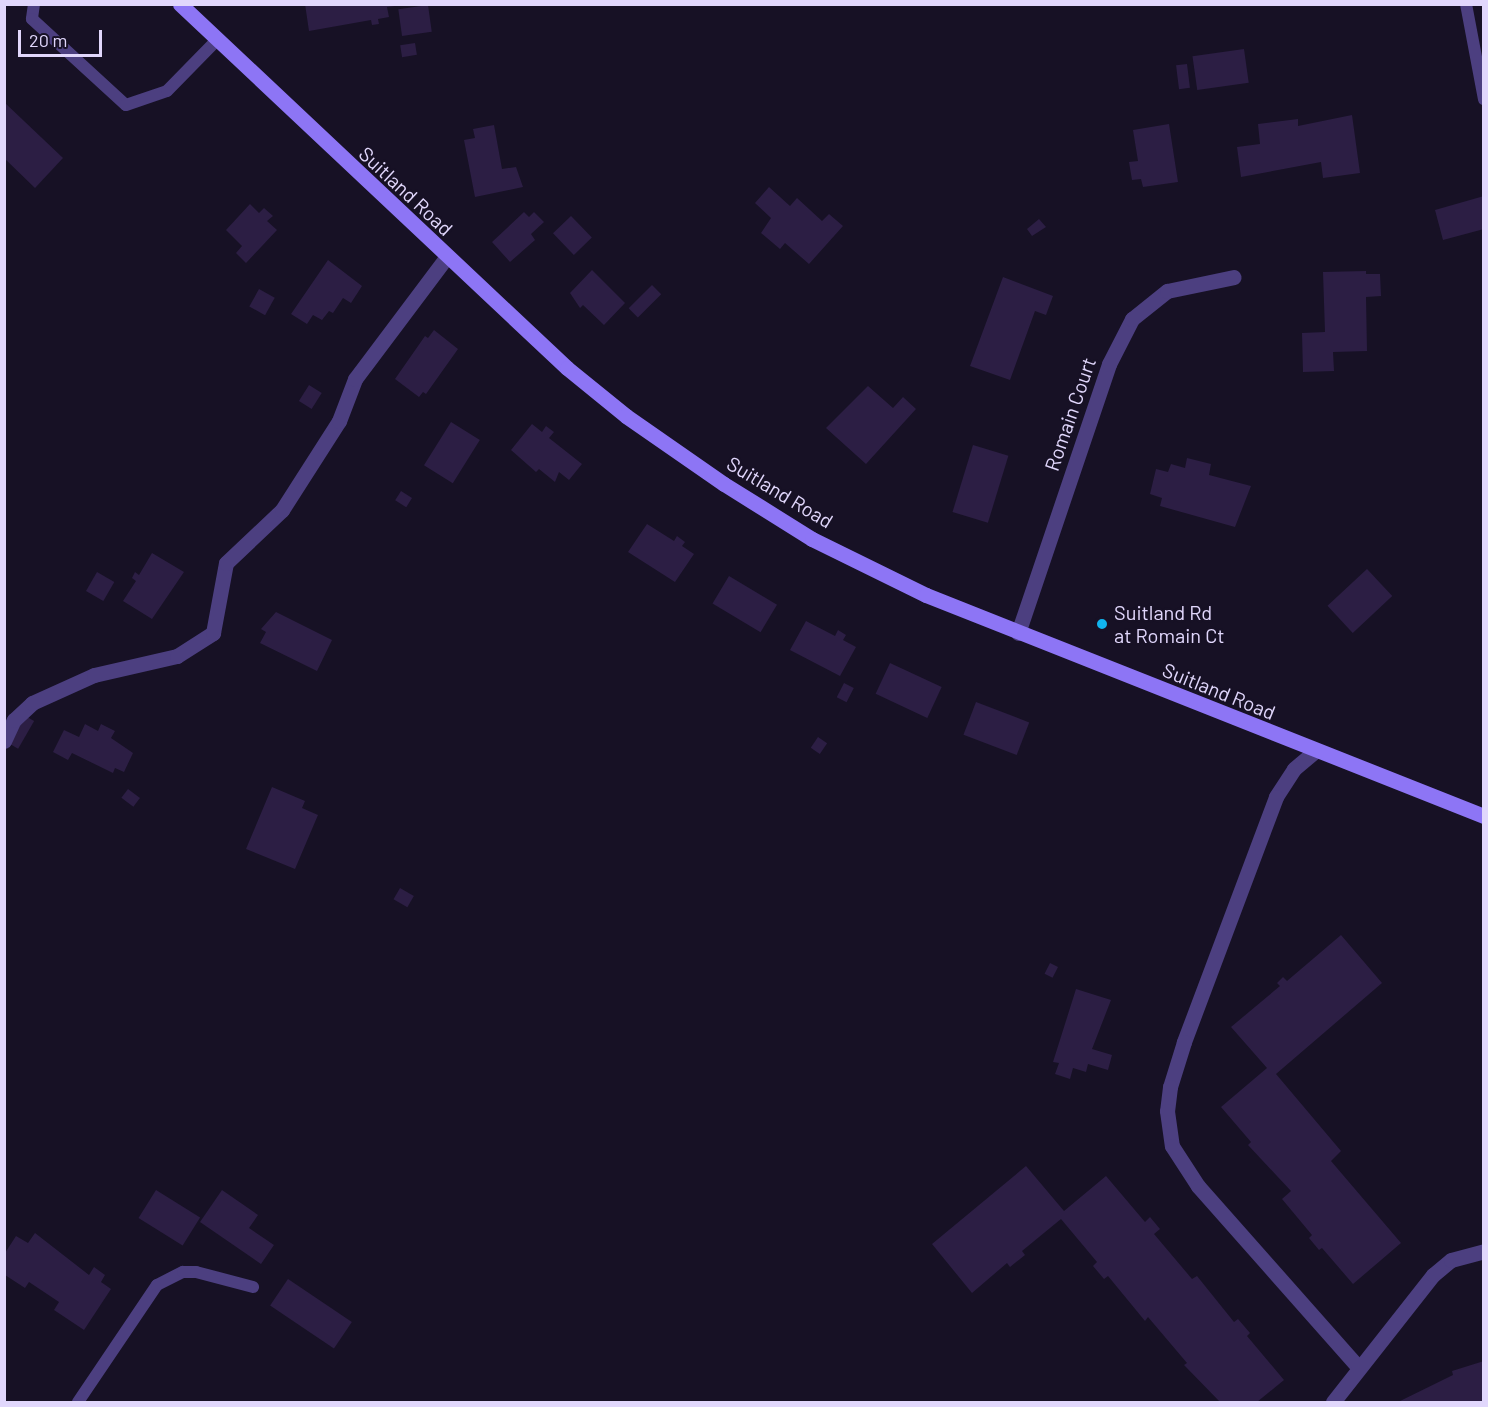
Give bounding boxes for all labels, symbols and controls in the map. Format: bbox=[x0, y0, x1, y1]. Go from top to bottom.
scale bar bbox=[21, 18, 105, 56]
text: 20 m bbox=[29, 29, 67, 51]
street label: Suitland Road bbox=[354, 142, 458, 240]
street label: Romain Court bbox=[1039, 354, 1101, 474]
street label: Suitland Road bbox=[723, 451, 837, 533]
place label: Suitland Rd at Romain Ct bbox=[1114, 600, 1225, 647]
marker: Suitland Rd at Romain Ct bbox=[1095, 617, 1109, 631]
street label: Suitland Road bbox=[1159, 658, 1279, 724]

